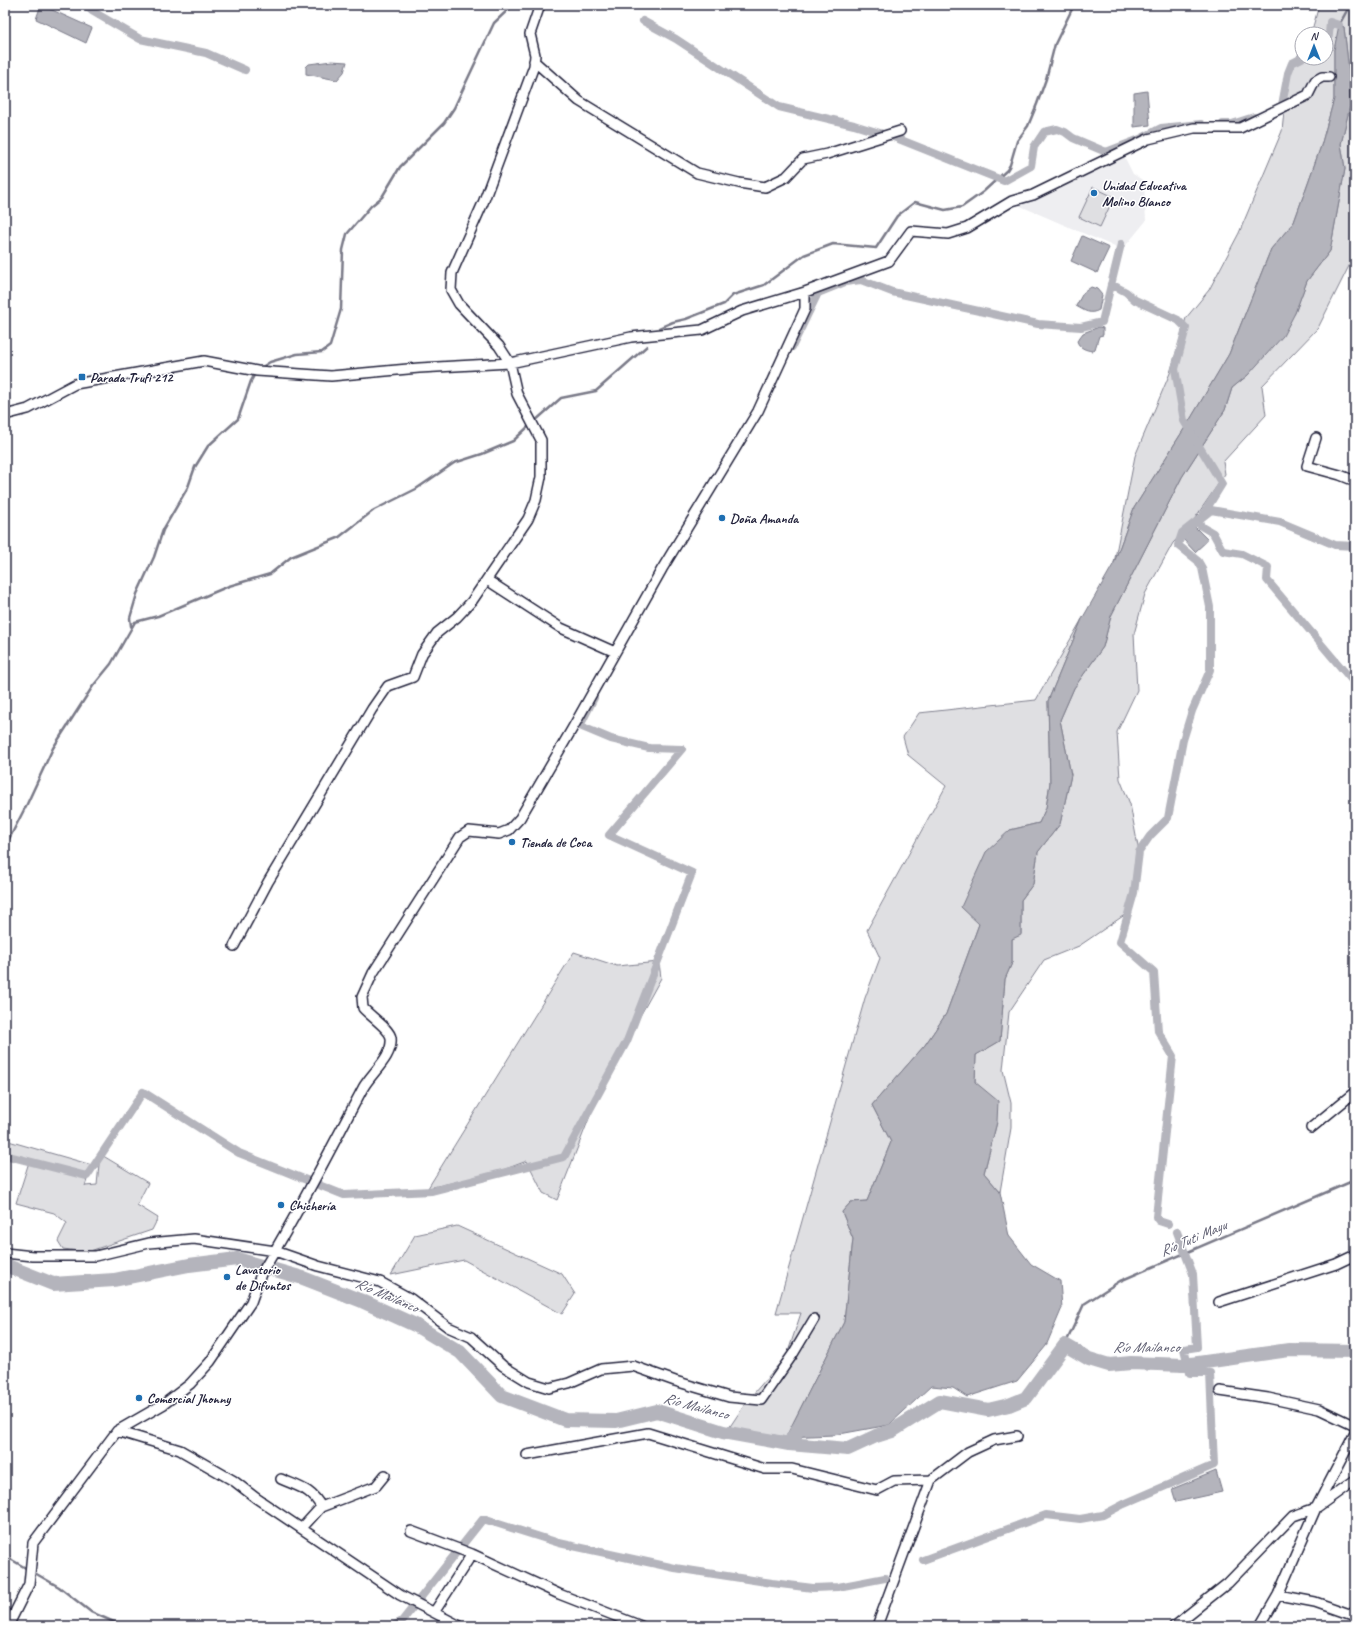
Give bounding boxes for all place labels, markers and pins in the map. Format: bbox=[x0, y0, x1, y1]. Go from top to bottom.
place label: Unidad Educativa Molino Blanco bbox=[1102, 177, 1187, 210]
marker: Unidad Educativa Molino Blanco bbox=[1089, 188, 1099, 198]
place label: Parada Trufi 212 bbox=[90, 369, 174, 386]
marker: Parada Trufi 212 bbox=[77, 372, 87, 382]
place label: Doña Amanda bbox=[730, 510, 799, 527]
marker: Doña Amanda bbox=[717, 513, 727, 523]
place label: Tienda de Coca bbox=[520, 834, 593, 851]
marker: Tienda de Coca bbox=[507, 837, 517, 847]
place label: Chichería bbox=[289, 1197, 337, 1214]
marker: Chichería bbox=[276, 1200, 286, 1210]
place label: Lavatorio de Difuntos bbox=[235, 1261, 292, 1294]
marker: Lavatorio de Difuntos bbox=[222, 1272, 232, 1282]
place label: Comercial Jhonny bbox=[147, 1390, 231, 1407]
marker: Comercial Jhonny bbox=[134, 1393, 144, 1403]

